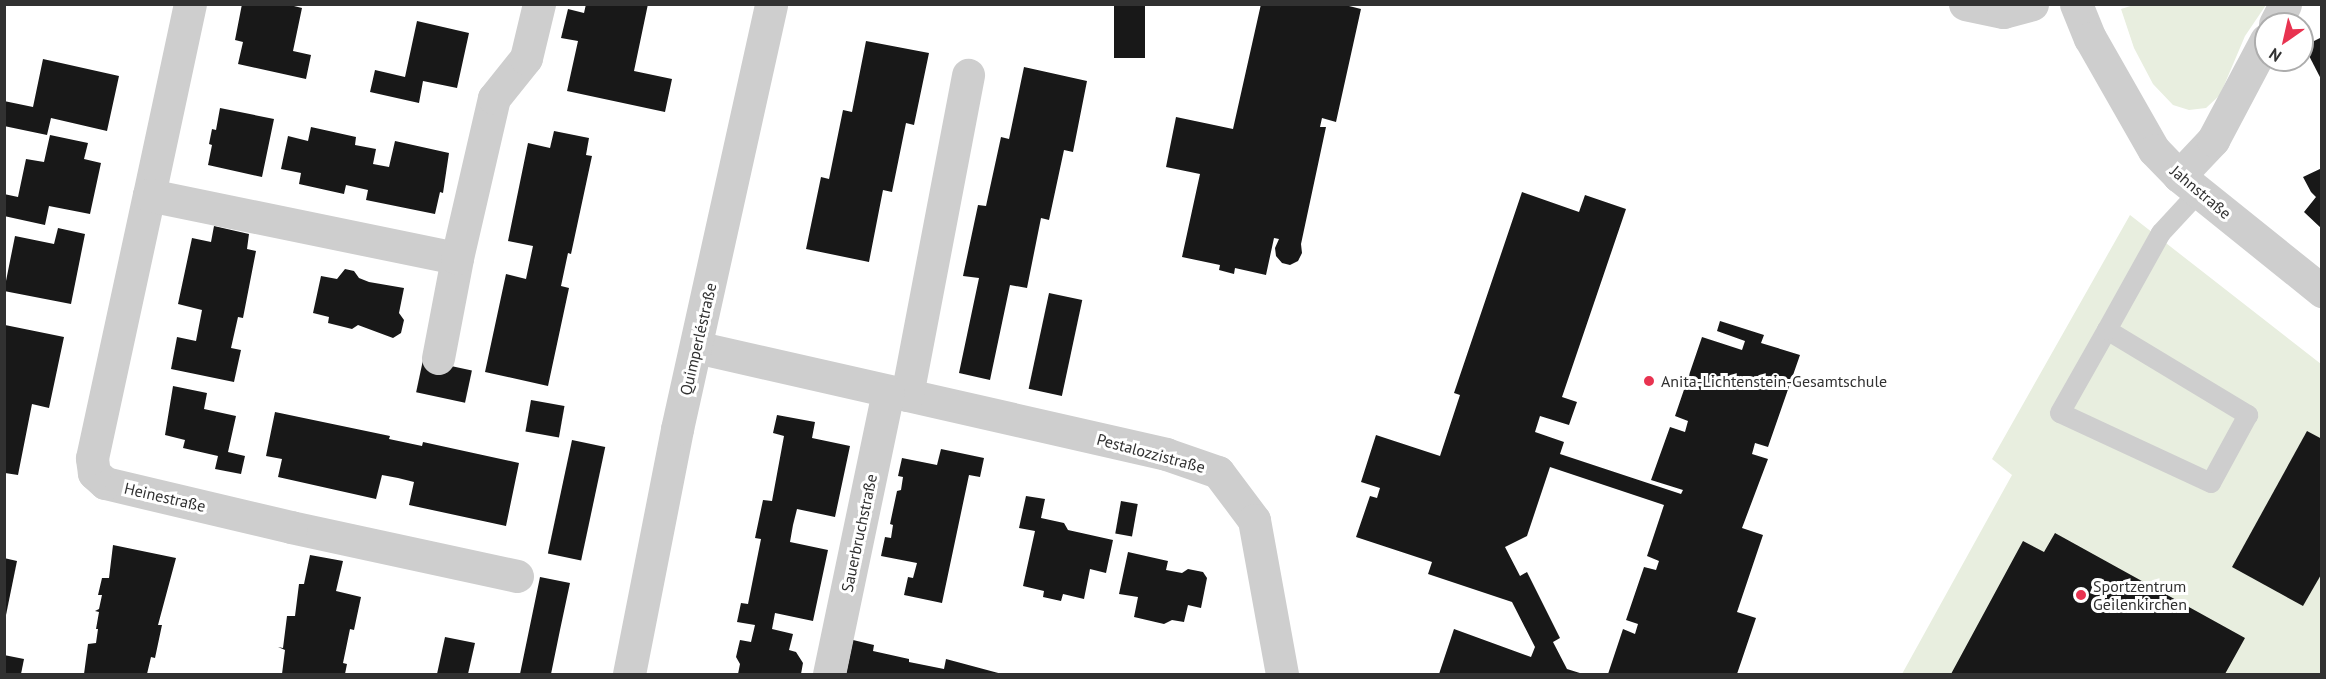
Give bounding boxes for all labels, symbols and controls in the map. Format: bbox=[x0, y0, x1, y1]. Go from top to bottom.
north arrow bbox=[2254, 12, 2314, 72]
text: N bbox=[2265, 44, 2285, 66]
street label: Jahnstraße bbox=[2167, 161, 2235, 223]
street label: Quimperléstraße bbox=[676, 281, 720, 397]
place label: Anita-Lichtenstein-Gesamtschule bbox=[1661, 371, 1887, 391]
marker: Anita-Lichtenstein-Gesamtschule bbox=[1642, 374, 1656, 388]
street label: Pestalozzistraße bbox=[1095, 429, 1207, 477]
street label: Sauerbruchstraße bbox=[837, 472, 881, 594]
street label: Heinestraße bbox=[122, 478, 208, 516]
place label: Sportzentrum Geilenkirchen bbox=[2093, 576, 2187, 614]
marker: Sportzentrum Geilenkirchen bbox=[2074, 588, 2088, 602]

